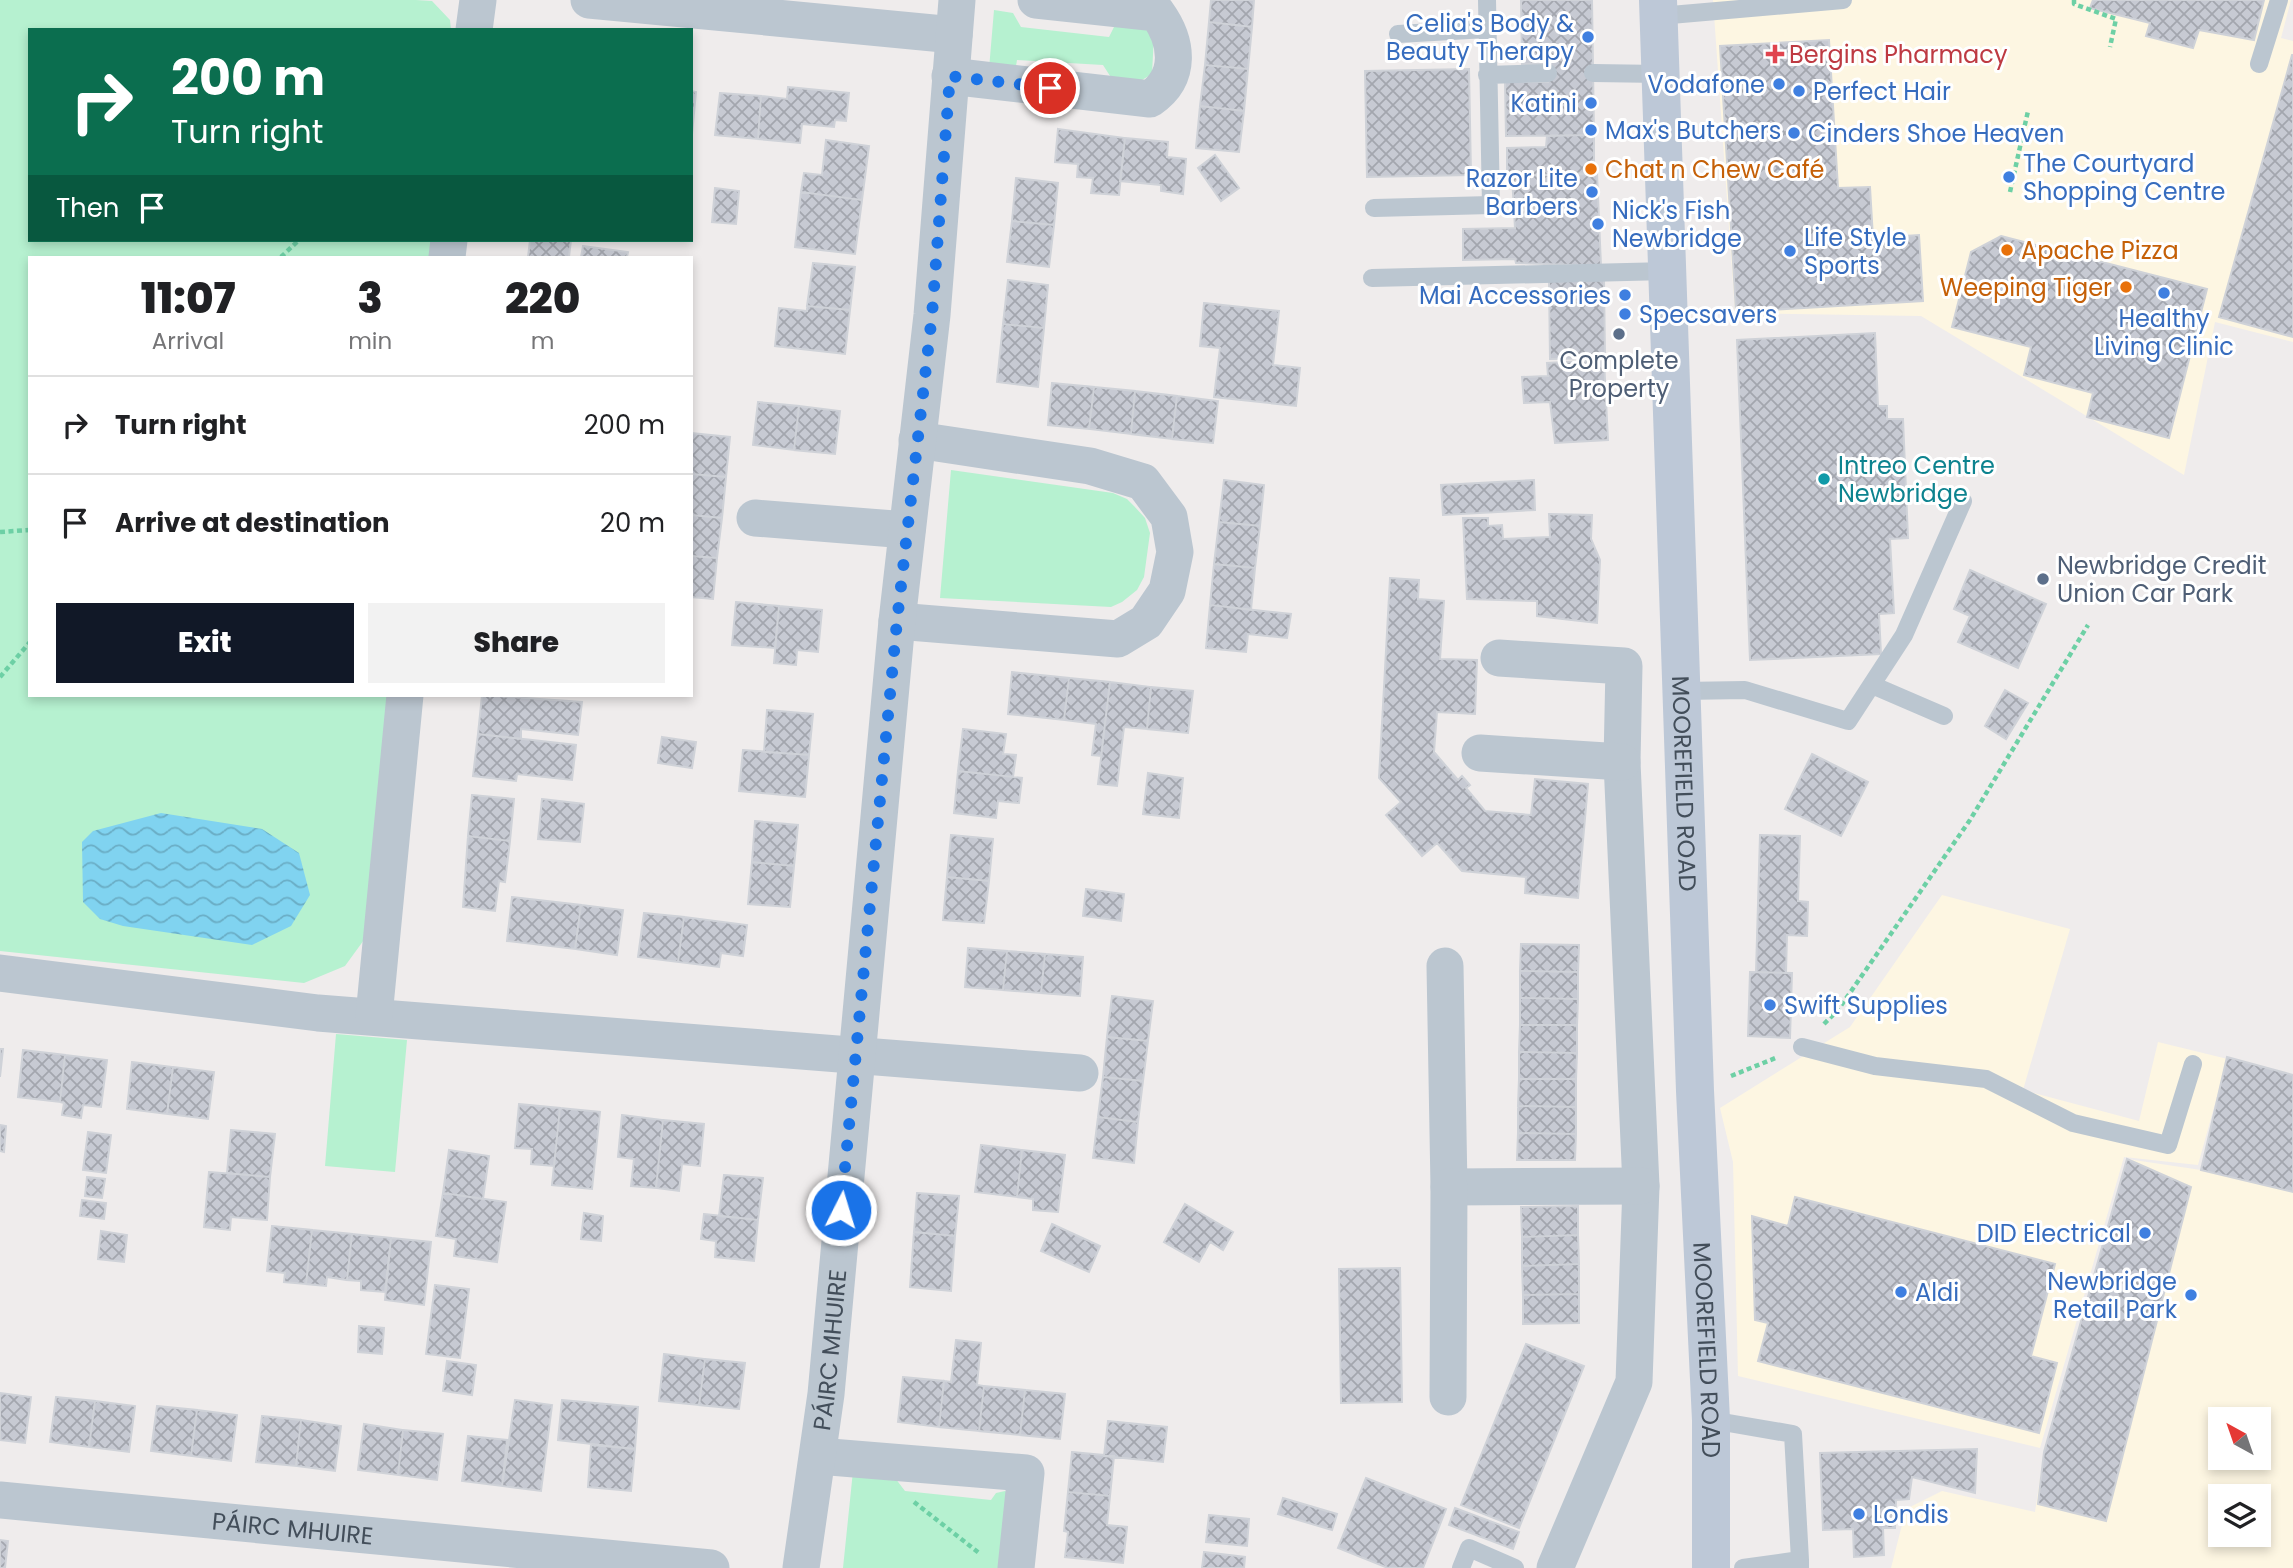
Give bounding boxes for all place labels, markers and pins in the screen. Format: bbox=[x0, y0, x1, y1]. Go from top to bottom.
place label: Celia's Body & Beauty Therapy bbox=[1386, 7, 1574, 68]
marker: Celia's Body & Beauty Therapy bbox=[1580, 29, 1596, 45]
place label: Bergins Pharmacy bbox=[1789, 38, 2008, 71]
marker: Bergins Pharmacy bbox=[1767, 46, 1783, 62]
pin bbox=[1020, 58, 1080, 118]
place label: Vodafone bbox=[1647, 68, 1765, 101]
place label: Perfect Hair bbox=[1813, 75, 1951, 108]
marker: Vodafone bbox=[1771, 76, 1787, 92]
marker: Perfect Hair bbox=[1791, 83, 1807, 99]
place label: Katini bbox=[1510, 87, 1577, 120]
marker: Katini bbox=[1583, 95, 1599, 111]
place label: Max's Butchers bbox=[1605, 114, 1781, 147]
place label: Cinders Shoe Heaven bbox=[1808, 117, 2064, 150]
marker: Max's Butchers bbox=[1583, 122, 1599, 138]
marker: Cinders Shoe Heaven bbox=[1786, 125, 1802, 141]
place label: The Courtyard Shopping Centre bbox=[2023, 147, 2226, 208]
place label: Chat n Chew Café bbox=[1605, 153, 1824, 186]
marker: Chat n Chew Café bbox=[1583, 161, 1599, 177]
place label: Razor Lite Barbers bbox=[1466, 162, 1578, 223]
marker: The Courtyard Shopping Centre bbox=[2001, 169, 2017, 185]
marker: Razor Lite Barbers bbox=[1584, 184, 1600, 200]
place label: Nick's Fish Newbridge bbox=[1612, 194, 1742, 255]
marker: Nick's Fish Newbridge bbox=[1590, 216, 1606, 232]
place label: Life Style Sports bbox=[1804, 221, 1907, 282]
place label: Apache Pizza bbox=[2021, 234, 2179, 267]
marker: Apache Pizza bbox=[1999, 242, 2015, 258]
marker: Life Style Sports bbox=[1782, 243, 1798, 259]
place label: Weeping Tiger bbox=[1940, 271, 2112, 304]
place label: Mai Accessories bbox=[1419, 279, 1611, 312]
marker: Weeping Tiger bbox=[2118, 279, 2134, 295]
marker: Healthy Living Clinic bbox=[2156, 285, 2172, 301]
marker: Mai Accessories bbox=[1617, 287, 1633, 303]
place label: Specsavers bbox=[1639, 298, 1777, 331]
place label: Healthy Living Clinic bbox=[2094, 302, 2234, 363]
marker: Specsavers bbox=[1617, 306, 1633, 322]
marker: Complete Property bbox=[1611, 326, 1627, 342]
place label: Complete Property bbox=[1559, 344, 1679, 405]
place label: Intreo Centre Newbridge bbox=[1838, 449, 1995, 510]
marker: Intreo Centre Newbridge bbox=[1816, 471, 1832, 487]
place label: Newbridge Credit Union Car Park bbox=[2057, 549, 2266, 610]
marker: Newbridge Credit Union Car Park bbox=[2035, 571, 2051, 587]
place label: Swift Supplies bbox=[1784, 989, 1948, 1022]
marker: Swift Supplies bbox=[1762, 997, 1778, 1013]
place label: DID Electrical bbox=[1977, 1217, 2131, 1250]
marker: DID Electrical bbox=[2137, 1225, 2153, 1241]
place label: Newbridge Retail Park bbox=[2047, 1265, 2178, 1326]
place label: Aldi bbox=[1915, 1276, 1959, 1309]
marker: Aldi bbox=[1893, 1284, 1909, 1300]
marker: Newbridge Retail Park bbox=[2183, 1287, 2199, 1303]
place label: Londis bbox=[1873, 1498, 1949, 1531]
marker: Londis bbox=[1851, 1506, 1867, 1522]

